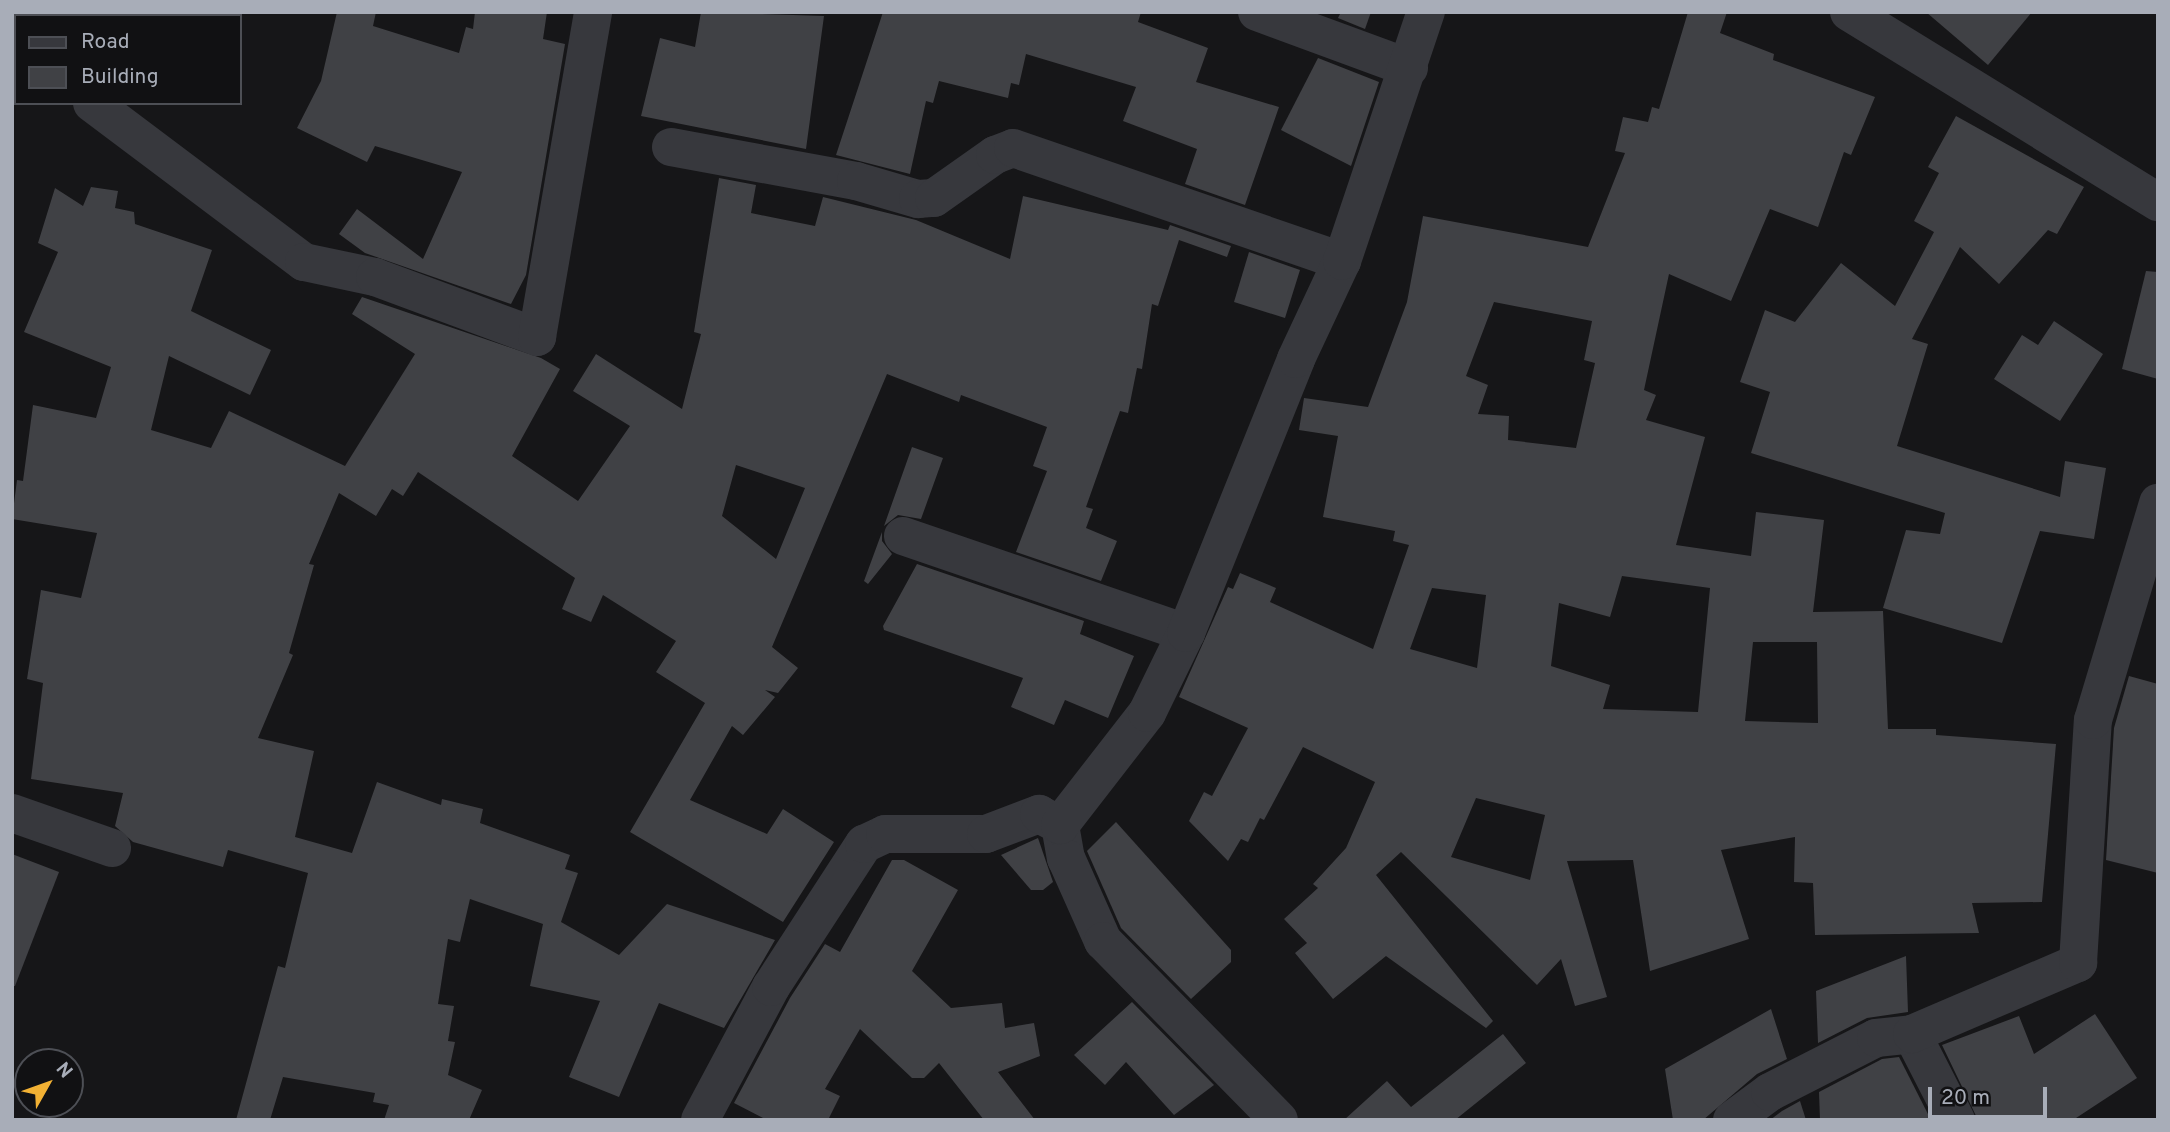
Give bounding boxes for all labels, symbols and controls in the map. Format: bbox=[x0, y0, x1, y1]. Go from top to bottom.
legend bbox=[14, 14, 242, 105]
text: Road bbox=[81, 29, 130, 56]
text: Building bbox=[81, 64, 159, 91]
north arrow bbox=[14, 1048, 84, 1118]
text: N bbox=[50, 1058, 77, 1084]
scale bar bbox=[1932, 1072, 2051, 1116]
text: 20 m bbox=[1941, 1085, 1990, 1112]

